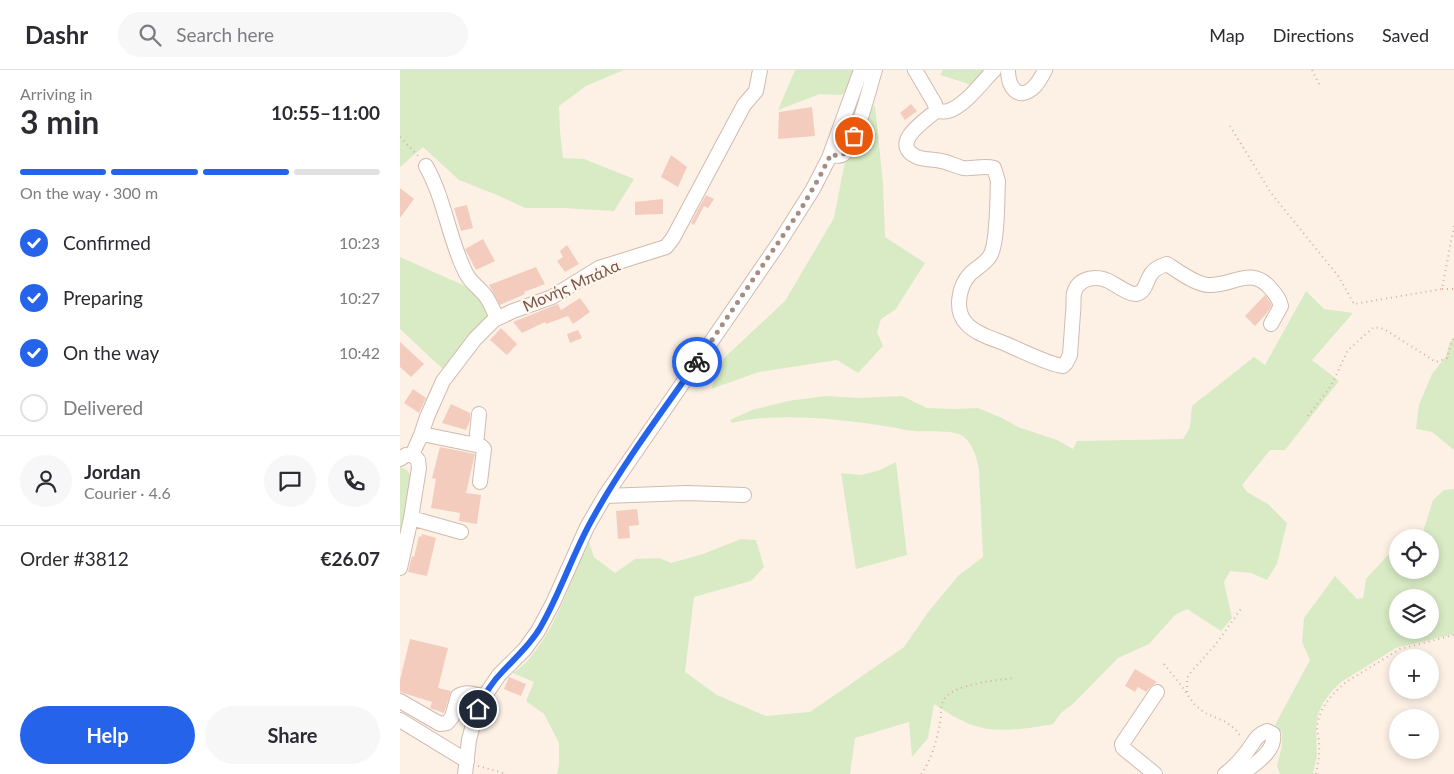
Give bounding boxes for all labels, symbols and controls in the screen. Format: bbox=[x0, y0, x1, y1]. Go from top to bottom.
search box bbox=[118, 12, 468, 57]
text: Dashr bbox=[25, 20, 88, 49]
icon: search bbox=[136, 21, 164, 49]
text: Search here bbox=[176, 23, 274, 46]
text: Map bbox=[1209, 24, 1245, 46]
text: Directions bbox=[1273, 24, 1354, 46]
text: Saved bbox=[1382, 24, 1429, 46]
text: Arriving in bbox=[20, 84, 93, 103]
text: 10:55–11:00 bbox=[271, 101, 380, 124]
text: 3 min bbox=[20, 102, 99, 141]
pin bbox=[833, 115, 875, 157]
icon: bag bbox=[840, 122, 868, 150]
text: On the way · 300 m bbox=[20, 183, 158, 202]
icon: check bbox=[20, 229, 48, 257]
text: Confirmed bbox=[63, 231, 151, 254]
text: 10:23 bbox=[339, 233, 380, 252]
street label: Μονής Μπάλα bbox=[520, 255, 623, 315]
icon: check bbox=[20, 284, 48, 312]
text: Preparing bbox=[63, 286, 143, 309]
text: 10:27 bbox=[339, 288, 380, 307]
courier bbox=[672, 337, 722, 387]
icon: check bbox=[20, 339, 48, 367]
text: On the way bbox=[63, 341, 159, 364]
text: 10:42 bbox=[339, 343, 380, 362]
icon: bike bbox=[683, 348, 711, 376]
text: Delivered bbox=[63, 396, 143, 419]
button: person bbox=[20, 455, 72, 507]
button: chat bbox=[264, 455, 316, 507]
button: phone bbox=[328, 455, 380, 507]
text: Jordan bbox=[84, 460, 141, 483]
text: Courier · 4.6 bbox=[84, 483, 171, 502]
map controls bbox=[1389, 529, 1439, 759]
button: locate bbox=[1389, 529, 1439, 579]
text: Order #3812 bbox=[20, 547, 129, 570]
text: €26.07 bbox=[320, 547, 380, 570]
button: layers bbox=[1389, 589, 1439, 639]
button: + bbox=[1389, 649, 1439, 699]
pin bbox=[457, 688, 499, 730]
icon: home bbox=[464, 695, 492, 723]
button: Help bbox=[20, 706, 195, 764]
button: Share bbox=[205, 706, 380, 764]
button: − bbox=[1389, 709, 1439, 759]

